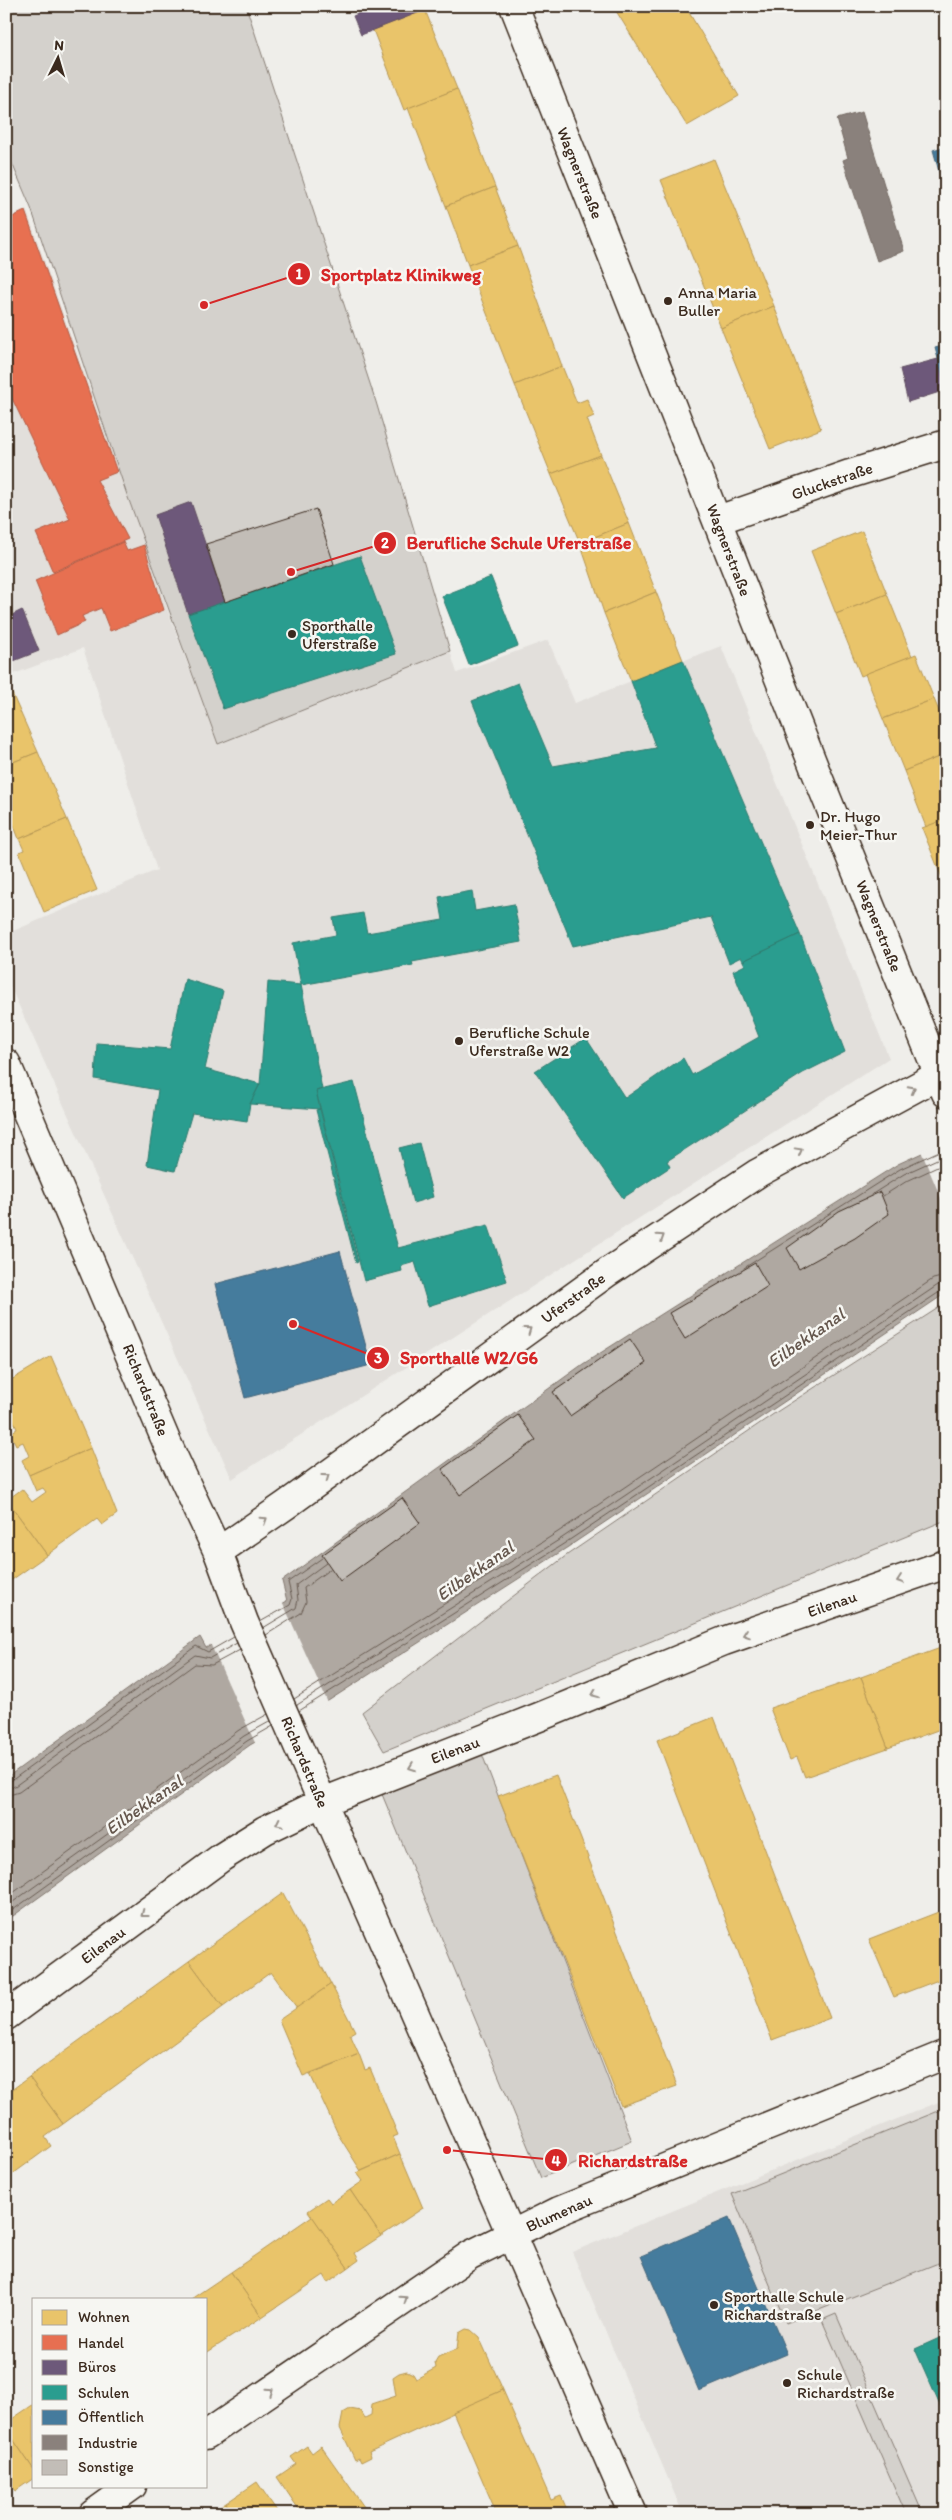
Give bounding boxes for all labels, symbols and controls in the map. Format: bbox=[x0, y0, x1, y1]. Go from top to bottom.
north arrow bbox=[32, 32, 82, 82]
text: N bbox=[54, 37, 65, 54]
street label: Wagnerstraße bbox=[553, 124, 607, 222]
callout: Sportplatz Klinikweg bbox=[286, 258, 491, 291]
text: Sportplatz Klinikweg bbox=[321, 264, 482, 286]
text: 1 bbox=[296, 265, 303, 283]
place label: Anna Maria Buller bbox=[678, 283, 758, 320]
marker: Anna Maria Buller bbox=[662, 295, 674, 307]
street label: Gluckstraße bbox=[789, 458, 875, 504]
street label: Wagnerstraße bbox=[703, 501, 755, 599]
callout: Berufliche Schule Uferstraße bbox=[372, 526, 640, 559]
text: Berufliche Schule Uferstraße bbox=[407, 532, 632, 554]
text: 2 bbox=[381, 534, 389, 552]
place label: Sporthalle Uferstraße bbox=[302, 616, 377, 653]
marker: Sporthalle Uferstraße bbox=[286, 628, 298, 640]
place label: Dr. Hugo Meier-Thur bbox=[820, 807, 898, 844]
marker: Dr. Hugo Meier-Thur bbox=[804, 819, 816, 831]
street label: Wagnerstraße bbox=[852, 877, 906, 975]
place label: Berufliche Schule Uferstraße W2 bbox=[469, 1023, 590, 1060]
marker: Berufliche Schule Uferstraße W2 bbox=[453, 1035, 465, 1047]
one-way arrow bbox=[907, 1085, 916, 1095]
one-way arrow bbox=[794, 1147, 803, 1157]
one-way arrow bbox=[656, 1234, 665, 1243]
street label: Uferstraße bbox=[537, 1268, 609, 1328]
water label: Eilbekkanal bbox=[763, 1302, 851, 1373]
one-way arrow bbox=[522, 1327, 532, 1336]
street label: Richardstraße bbox=[119, 1341, 173, 1439]
callout: Sporthalle W2/G6 bbox=[365, 1341, 548, 1374]
text: Sporthalle W2/G6 bbox=[400, 1347, 539, 1369]
text: 3 bbox=[374, 1349, 382, 1367]
one-way arrow bbox=[320, 1474, 330, 1483]
one-way arrow bbox=[259, 1516, 268, 1526]
water label: Eilbekkanal bbox=[432, 1535, 520, 1606]
one-way arrow bbox=[896, 1575, 904, 1585]
street label: Eilenau bbox=[805, 1587, 859, 1621]
one-way arrow bbox=[742, 1628, 751, 1638]
one-way arrow bbox=[592, 1688, 600, 1698]
street label: Richardstraße bbox=[277, 1713, 333, 1811]
street label: Eilenau bbox=[428, 1732, 482, 1768]
one-way arrow bbox=[408, 1761, 417, 1771]
water label: Eilbekkanal bbox=[101, 1769, 189, 1840]
one-way arrow bbox=[275, 1817, 284, 1828]
one-way arrow bbox=[140, 1908, 150, 1917]
street label: Eilenau bbox=[77, 1922, 129, 1968]
callout: Richardstraße bbox=[543, 2144, 698, 2177]
text: Richardstraße bbox=[578, 2150, 688, 2172]
text: 4 bbox=[551, 2152, 561, 2170]
street label: Blumenau bbox=[523, 2190, 595, 2236]
place label: Sporthalle Schule Richardstraße bbox=[724, 2287, 844, 2324]
one-way arrow bbox=[398, 2296, 408, 2305]
legend bbox=[32, 2298, 208, 2488]
marker: Sporthalle Schule Richardstraße bbox=[708, 2299, 720, 2311]
text: Wohnen bbox=[78, 2308, 130, 2326]
text: Handel bbox=[78, 2334, 125, 2352]
text: Büros bbox=[78, 2358, 117, 2376]
place label: Schule Richardstraße bbox=[797, 2365, 895, 2402]
marker: Schule Richardstraße bbox=[781, 2377, 793, 2389]
text: Schulen bbox=[78, 2384, 130, 2402]
one-way arrow bbox=[264, 2388, 274, 2397]
text: Öffentlich bbox=[78, 2408, 144, 2426]
text: Industrie bbox=[78, 2434, 138, 2452]
text: Sonstige bbox=[78, 2458, 134, 2476]

